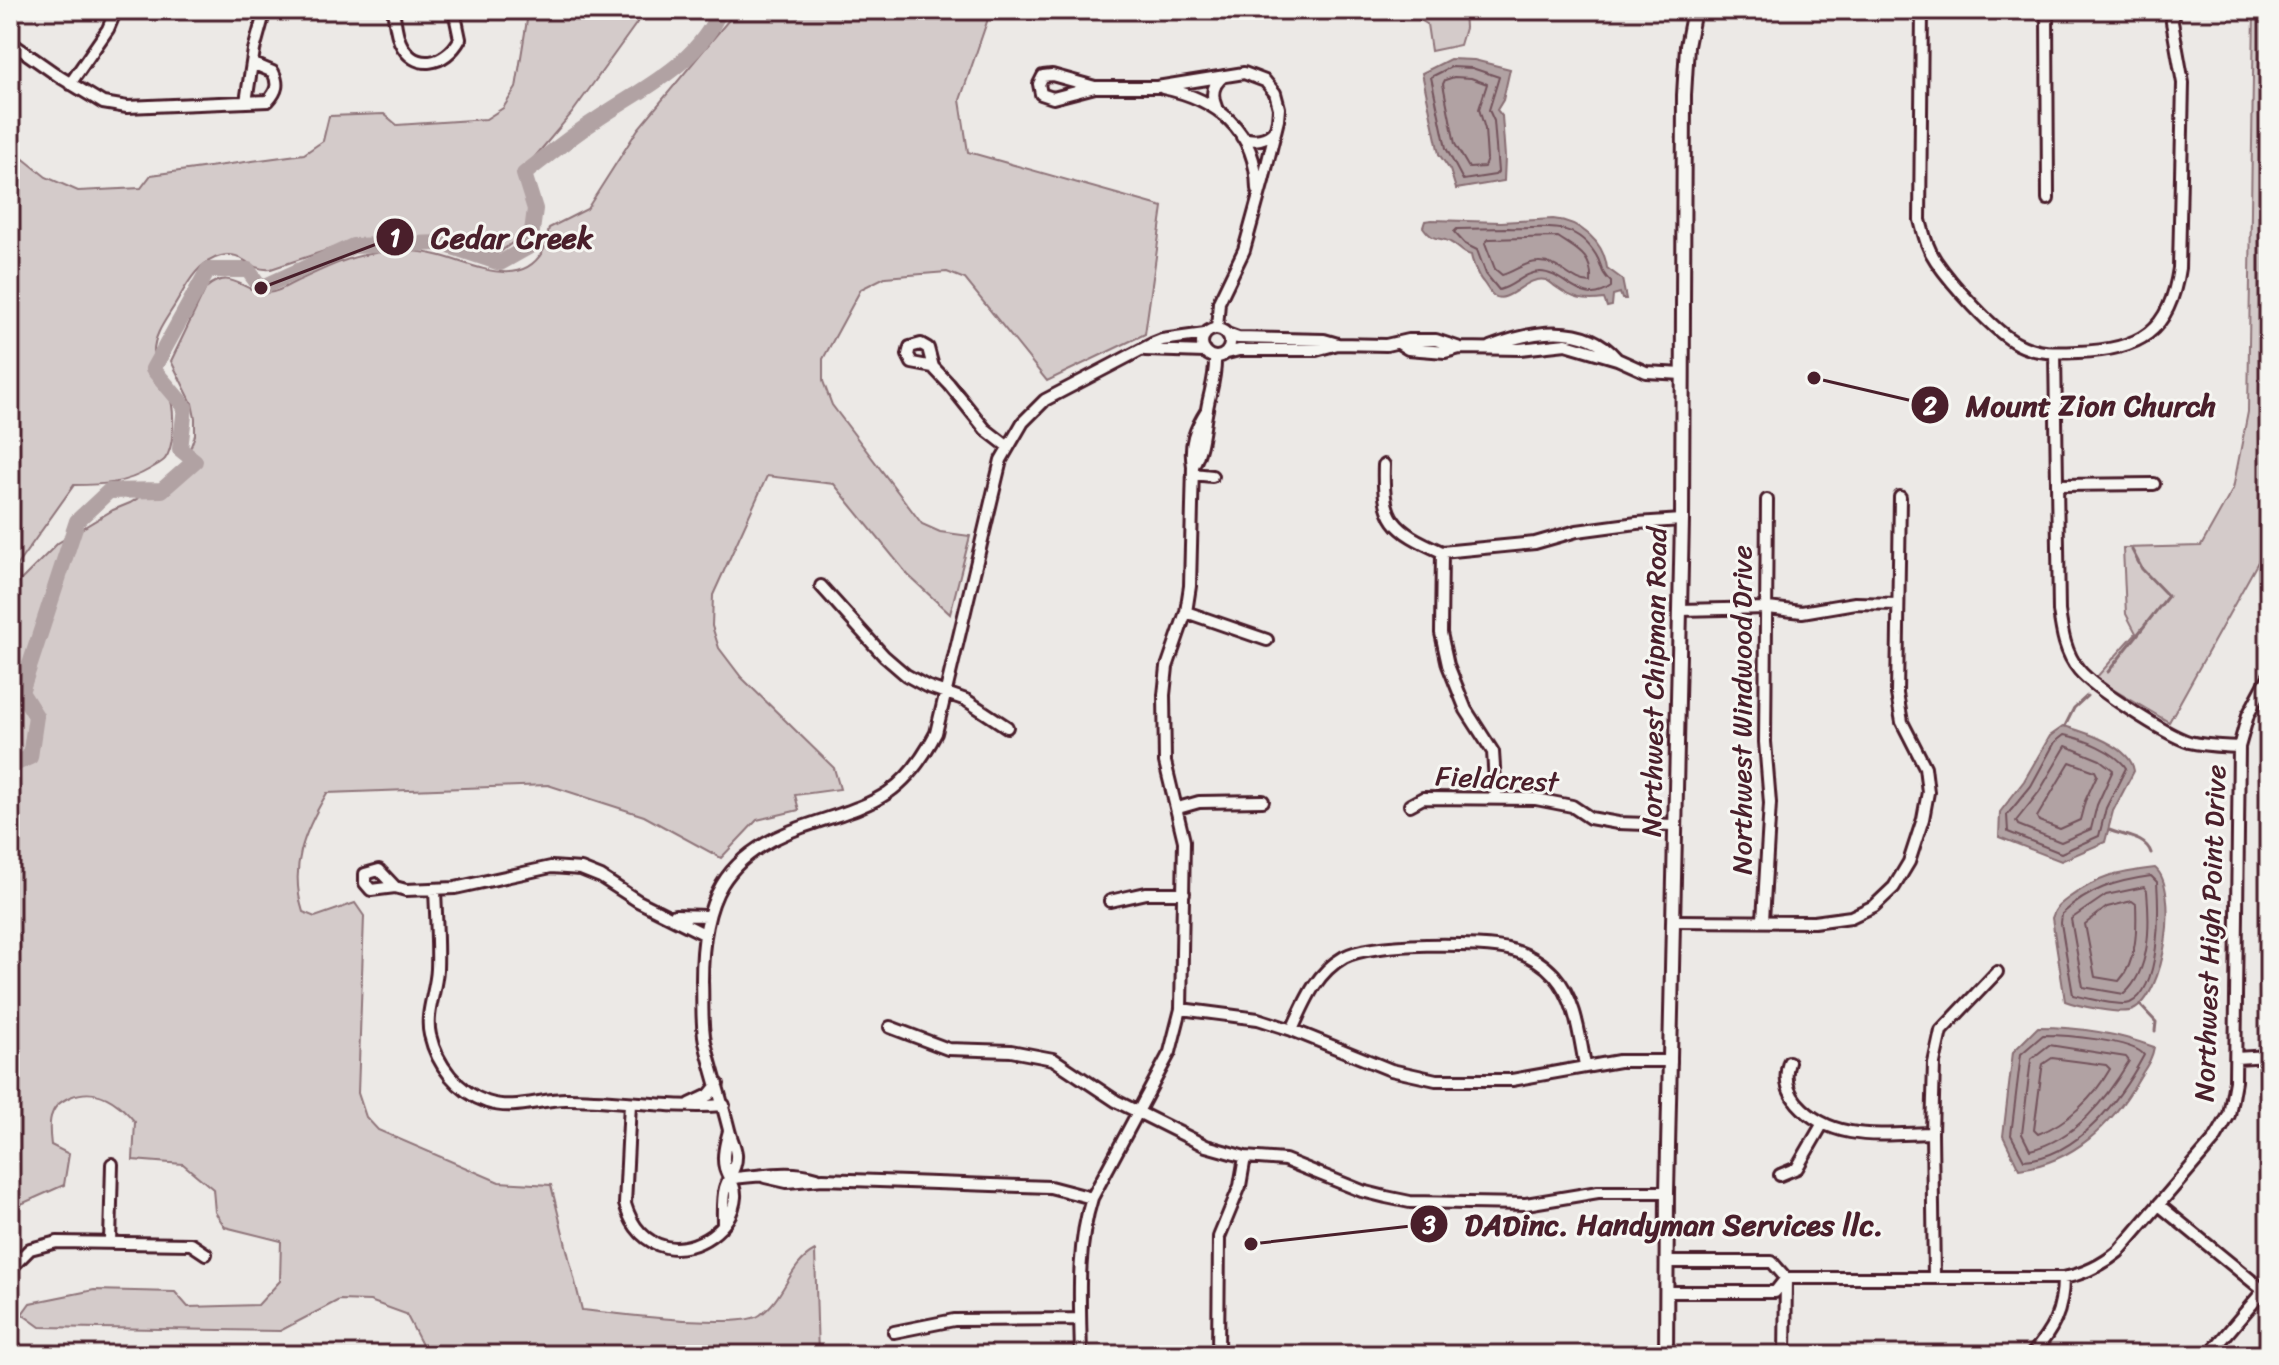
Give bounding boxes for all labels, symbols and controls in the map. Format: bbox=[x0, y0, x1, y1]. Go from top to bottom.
callout: Cedar Creek bbox=[375, 210, 610, 264]
text: Cedar Creek bbox=[430, 211, 594, 265]
text: 1 bbox=[390, 217, 400, 259]
callout: Mount Zion Church bbox=[1910, 378, 2232, 432]
text: Mount Zion Church bbox=[1965, 379, 2217, 433]
text: 2 bbox=[1922, 385, 1937, 427]
street label: Northwest Chipman Road bbox=[1627, 524, 1681, 837]
street label: Northwest Windwood Drive bbox=[1717, 545, 1766, 875]
street label: Fieldcrest bbox=[1434, 751, 1562, 807]
street label: Northwest High Point Drive bbox=[2180, 764, 2240, 1102]
callout: DADinc. Handyman Services llc. bbox=[1409, 1197, 1899, 1251]
text: DADinc. Handyman Services llc. bbox=[1465, 1198, 1883, 1252]
text: 3 bbox=[1421, 1204, 1436, 1246]

